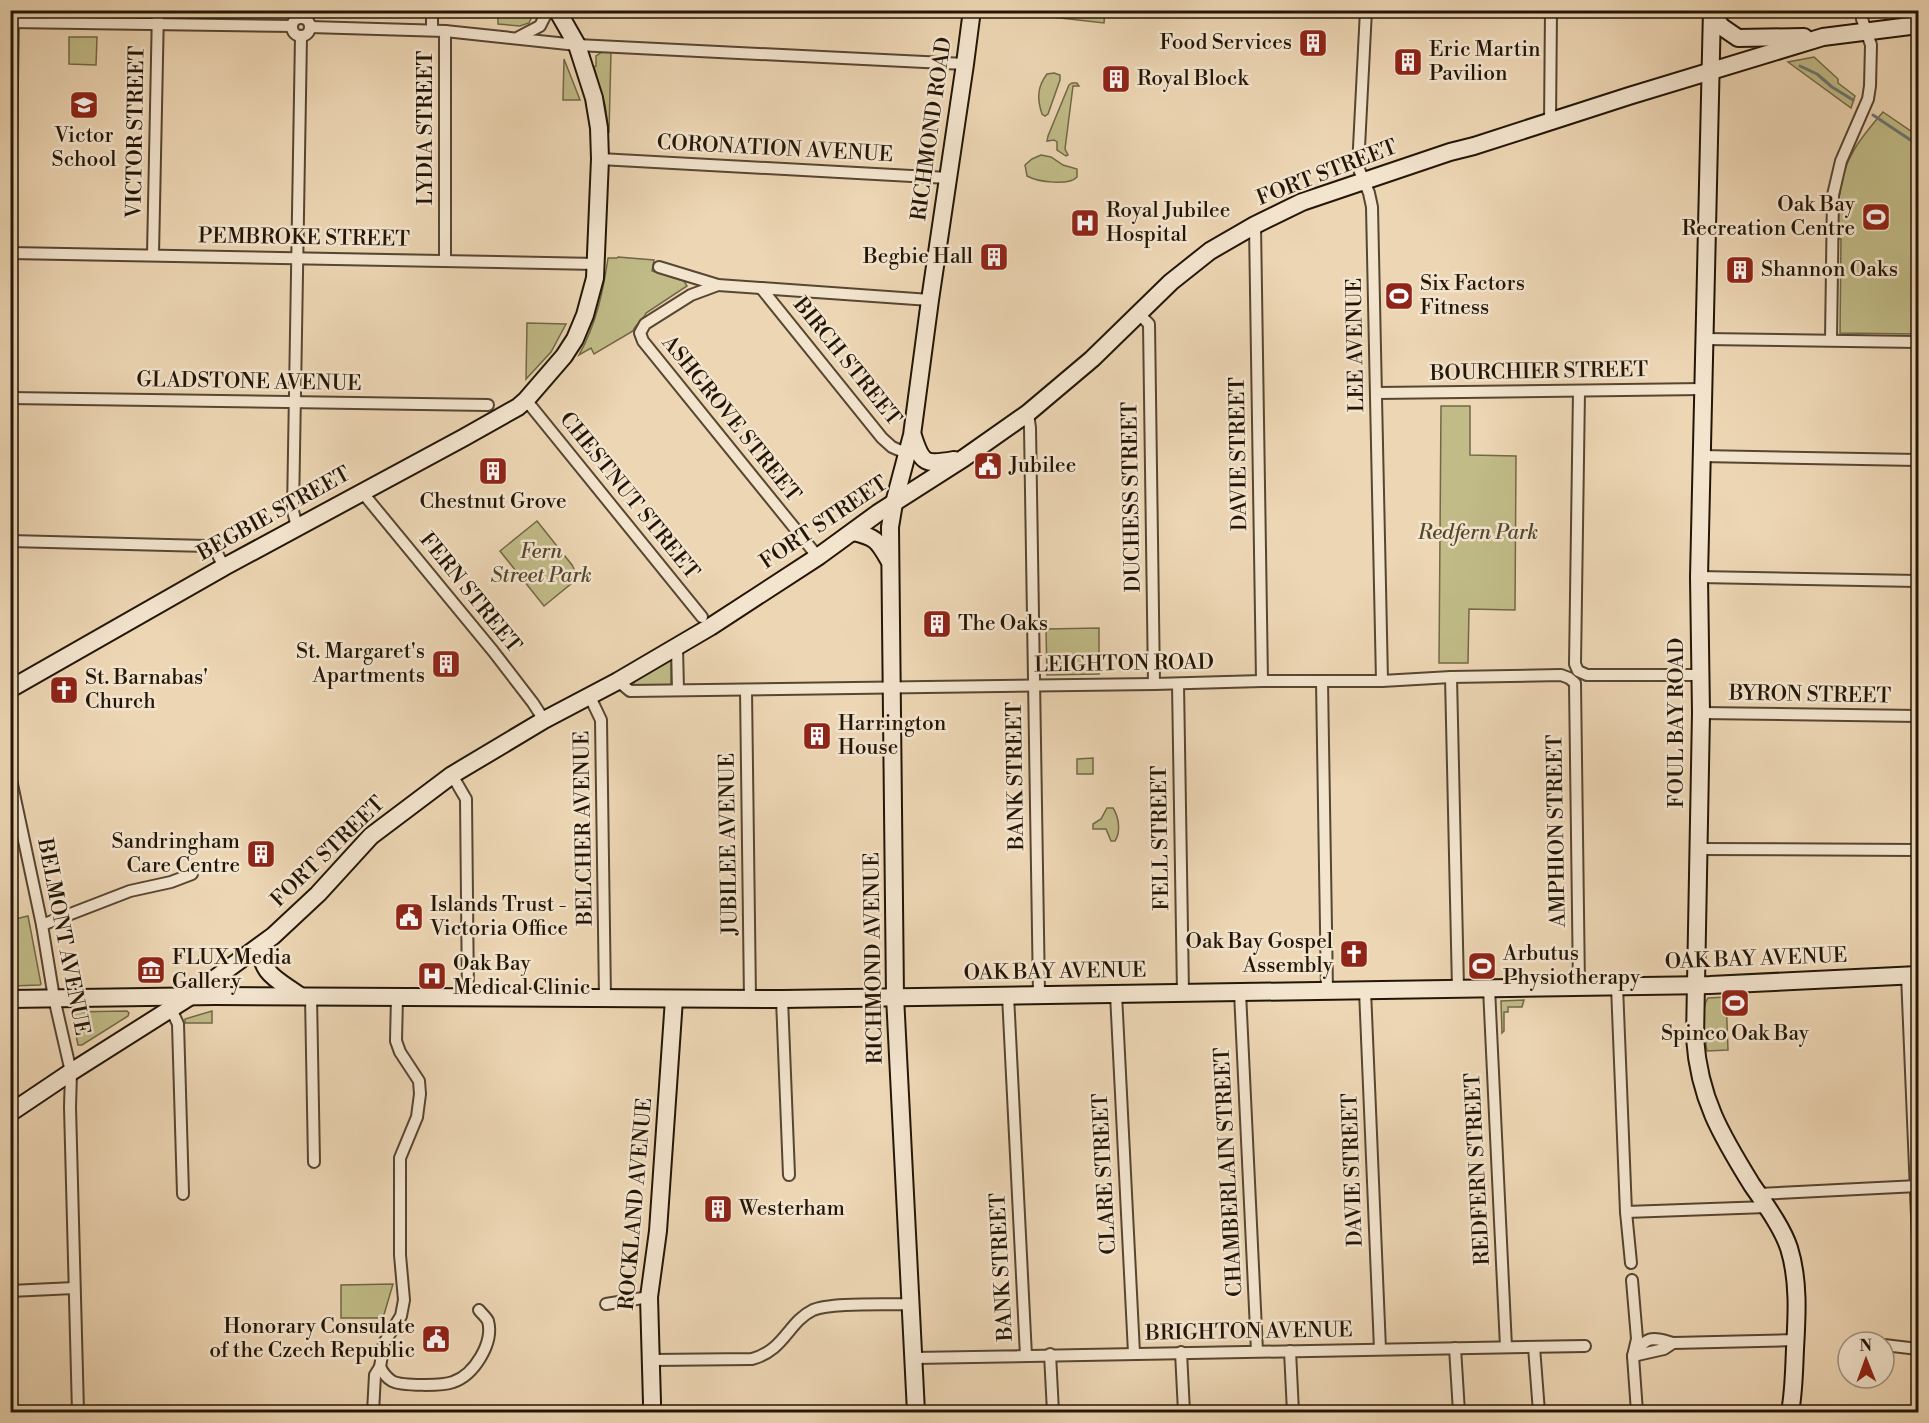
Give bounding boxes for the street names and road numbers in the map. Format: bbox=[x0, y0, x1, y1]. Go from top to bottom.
street label: RICHMOND ROAD bbox=[906, 35, 958, 223]
street label: VICTOR STREET bbox=[121, 46, 151, 219]
street label: LYDIA STREET bbox=[413, 51, 439, 205]
street label: CORONATION AVENUE bbox=[656, 130, 894, 168]
street label: FORT STREET bbox=[1253, 134, 1401, 212]
street label: PEMBROKE STREET bbox=[198, 223, 410, 253]
street label: LEE AVENUE bbox=[1342, 278, 1370, 412]
street label: BIRCH STREET bbox=[787, 292, 907, 432]
street label: ASHGROVE STREET bbox=[655, 330, 806, 508]
street label: BOURCHIER STREET bbox=[1429, 357, 1648, 387]
street label: GLADSTONE AVENUE bbox=[136, 367, 362, 397]
street label: DAVIE STREET bbox=[1225, 377, 1253, 531]
street label: DUCHESS STREET bbox=[1117, 401, 1147, 592]
street label: CHESTNUT STREET bbox=[554, 407, 705, 585]
street label: BEGBIE STREET bbox=[192, 461, 355, 567]
street label: FORT STREET bbox=[755, 471, 893, 575]
street label: FERN STREET bbox=[413, 528, 527, 659]
street label: FOUL BAY ROAD bbox=[1664, 638, 1690, 808]
street label: LEIGHTON ROAD bbox=[1034, 649, 1214, 679]
street label: BYRON STREET bbox=[1728, 681, 1892, 709]
street label: BANK STREET bbox=[1002, 701, 1030, 851]
street label: BELCHER AVENUE bbox=[569, 730, 599, 927]
street label: AMPHION STREET bbox=[1542, 734, 1572, 929]
street label: JUBILEE AVENUE bbox=[714, 753, 744, 936]
street label: FELL STREET bbox=[1147, 765, 1175, 911]
street label: FORT STREET bbox=[266, 791, 391, 913]
street label: BELMONT AVENUE bbox=[31, 835, 95, 1038]
street label: RICHMOND AVENUE bbox=[859, 852, 889, 1064]
street label: OAK BAY AVENUE bbox=[1664, 943, 1848, 975]
street label: OAK BAY AVENUE bbox=[963, 957, 1147, 987]
street label: CHAMBERLAIN STREET bbox=[1209, 1046, 1249, 1297]
street label: REDFERN STREET bbox=[1460, 1072, 1496, 1266]
street label: CLARE STREET bbox=[1088, 1092, 1122, 1255]
street label: DAVIE STREET bbox=[1337, 1093, 1369, 1247]
street label: ROCKLAND AVENUE bbox=[614, 1097, 658, 1311]
street label: BANK STREET bbox=[985, 1192, 1019, 1343]
street label: BRIGHTON AVENUE bbox=[1144, 1317, 1353, 1347]

